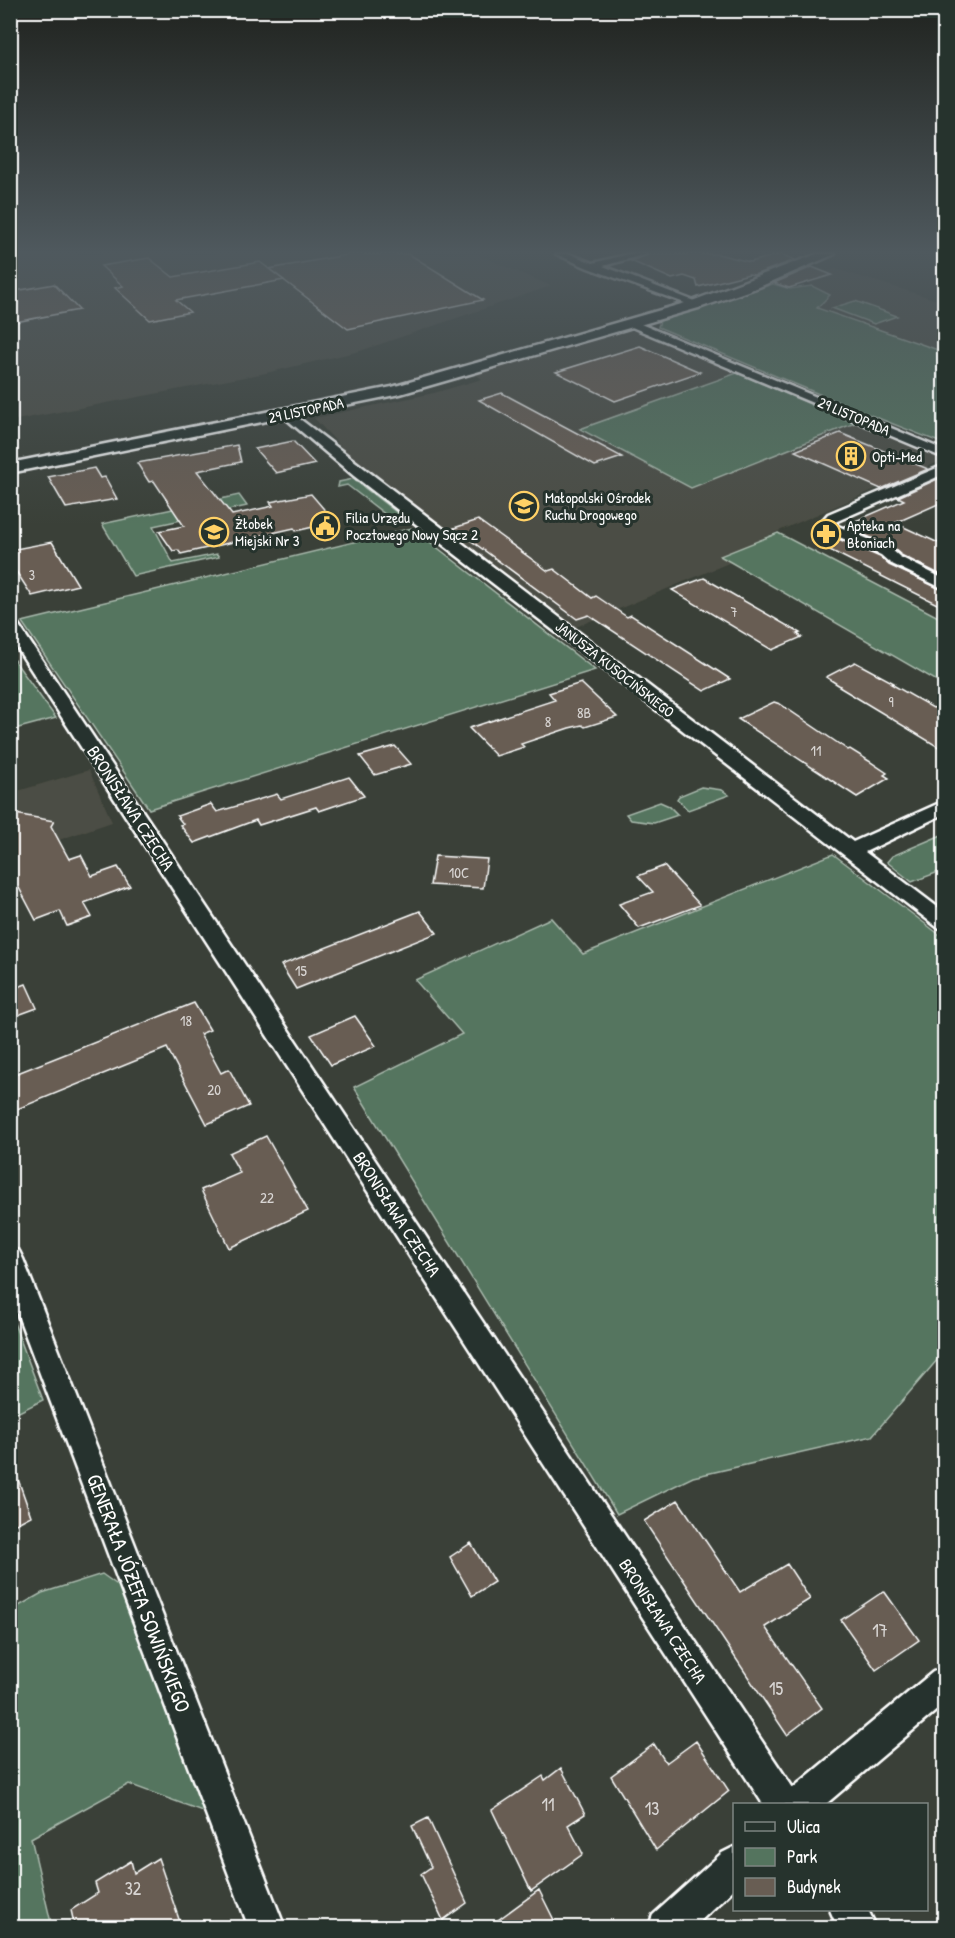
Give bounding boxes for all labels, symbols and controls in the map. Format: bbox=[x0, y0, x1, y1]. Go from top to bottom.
street label: 29 LISTOPADA bbox=[815, 391, 894, 441]
street label: 29 LISTOPADA bbox=[266, 392, 346, 428]
building icon: Opti-Med bbox=[835, 440, 867, 472]
place label: Opti-Med bbox=[872, 446, 922, 467]
place label: Małopolski Ośrodek Ruchu Drogowego bbox=[545, 487, 651, 525]
school or university icon: Małopolski Ośrodek Ruchu Drogowego bbox=[508, 490, 540, 522]
place label: Filia Urzędu Pocztowego Nowy Sącz 2 bbox=[345, 507, 478, 545]
public building icon: Filia Urzędu Pocztowego Nowy Sącz 2 bbox=[309, 510, 341, 542]
place label: Żłobek Miejski Nr 3 bbox=[235, 513, 300, 551]
place label: Apteka na Błoniach bbox=[847, 515, 900, 553]
school or university icon: Żłobek Miejski Nr 3 bbox=[198, 516, 230, 548]
pharmacy icon: Apteka na Błoniach bbox=[810, 518, 842, 550]
house number: 3 bbox=[29, 565, 35, 584]
house number: 7 bbox=[731, 602, 738, 621]
street label: JANUSZA KUSOCIŃSKIEGO bbox=[551, 616, 679, 722]
house number: 9 bbox=[888, 692, 894, 711]
house number: 8B bbox=[577, 702, 591, 723]
house number: 8 bbox=[545, 711, 551, 732]
house number: 11 bbox=[811, 740, 821, 761]
street label: BRONISŁAWA CZECHA bbox=[81, 741, 181, 875]
house number: 10C bbox=[449, 862, 469, 883]
house number: 15 bbox=[295, 960, 308, 981]
house number: 18 bbox=[180, 1010, 192, 1031]
house number: 20 bbox=[207, 1079, 221, 1100]
street label: BRONISŁAWA CZECHA bbox=[347, 1147, 447, 1281]
house number: 22 bbox=[260, 1187, 274, 1208]
street label: GENERAŁA JÓZEFA SOWIŃSKIEGO bbox=[80, 1470, 198, 1716]
street label: BRONISŁAWA CZECHA bbox=[613, 1554, 713, 1688]
house number: 17 bbox=[872, 1618, 888, 1643]
house number: 15 bbox=[769, 1676, 783, 1701]
house number: 11 bbox=[541, 1792, 555, 1817]
house number: 13 bbox=[645, 1796, 659, 1821]
legend bbox=[733, 1803, 928, 1911]
text: Ulica bbox=[787, 1814, 820, 1839]
text: Park bbox=[787, 1844, 818, 1869]
text: Budynek bbox=[787, 1874, 841, 1899]
house number: 32 bbox=[125, 1876, 142, 1901]

